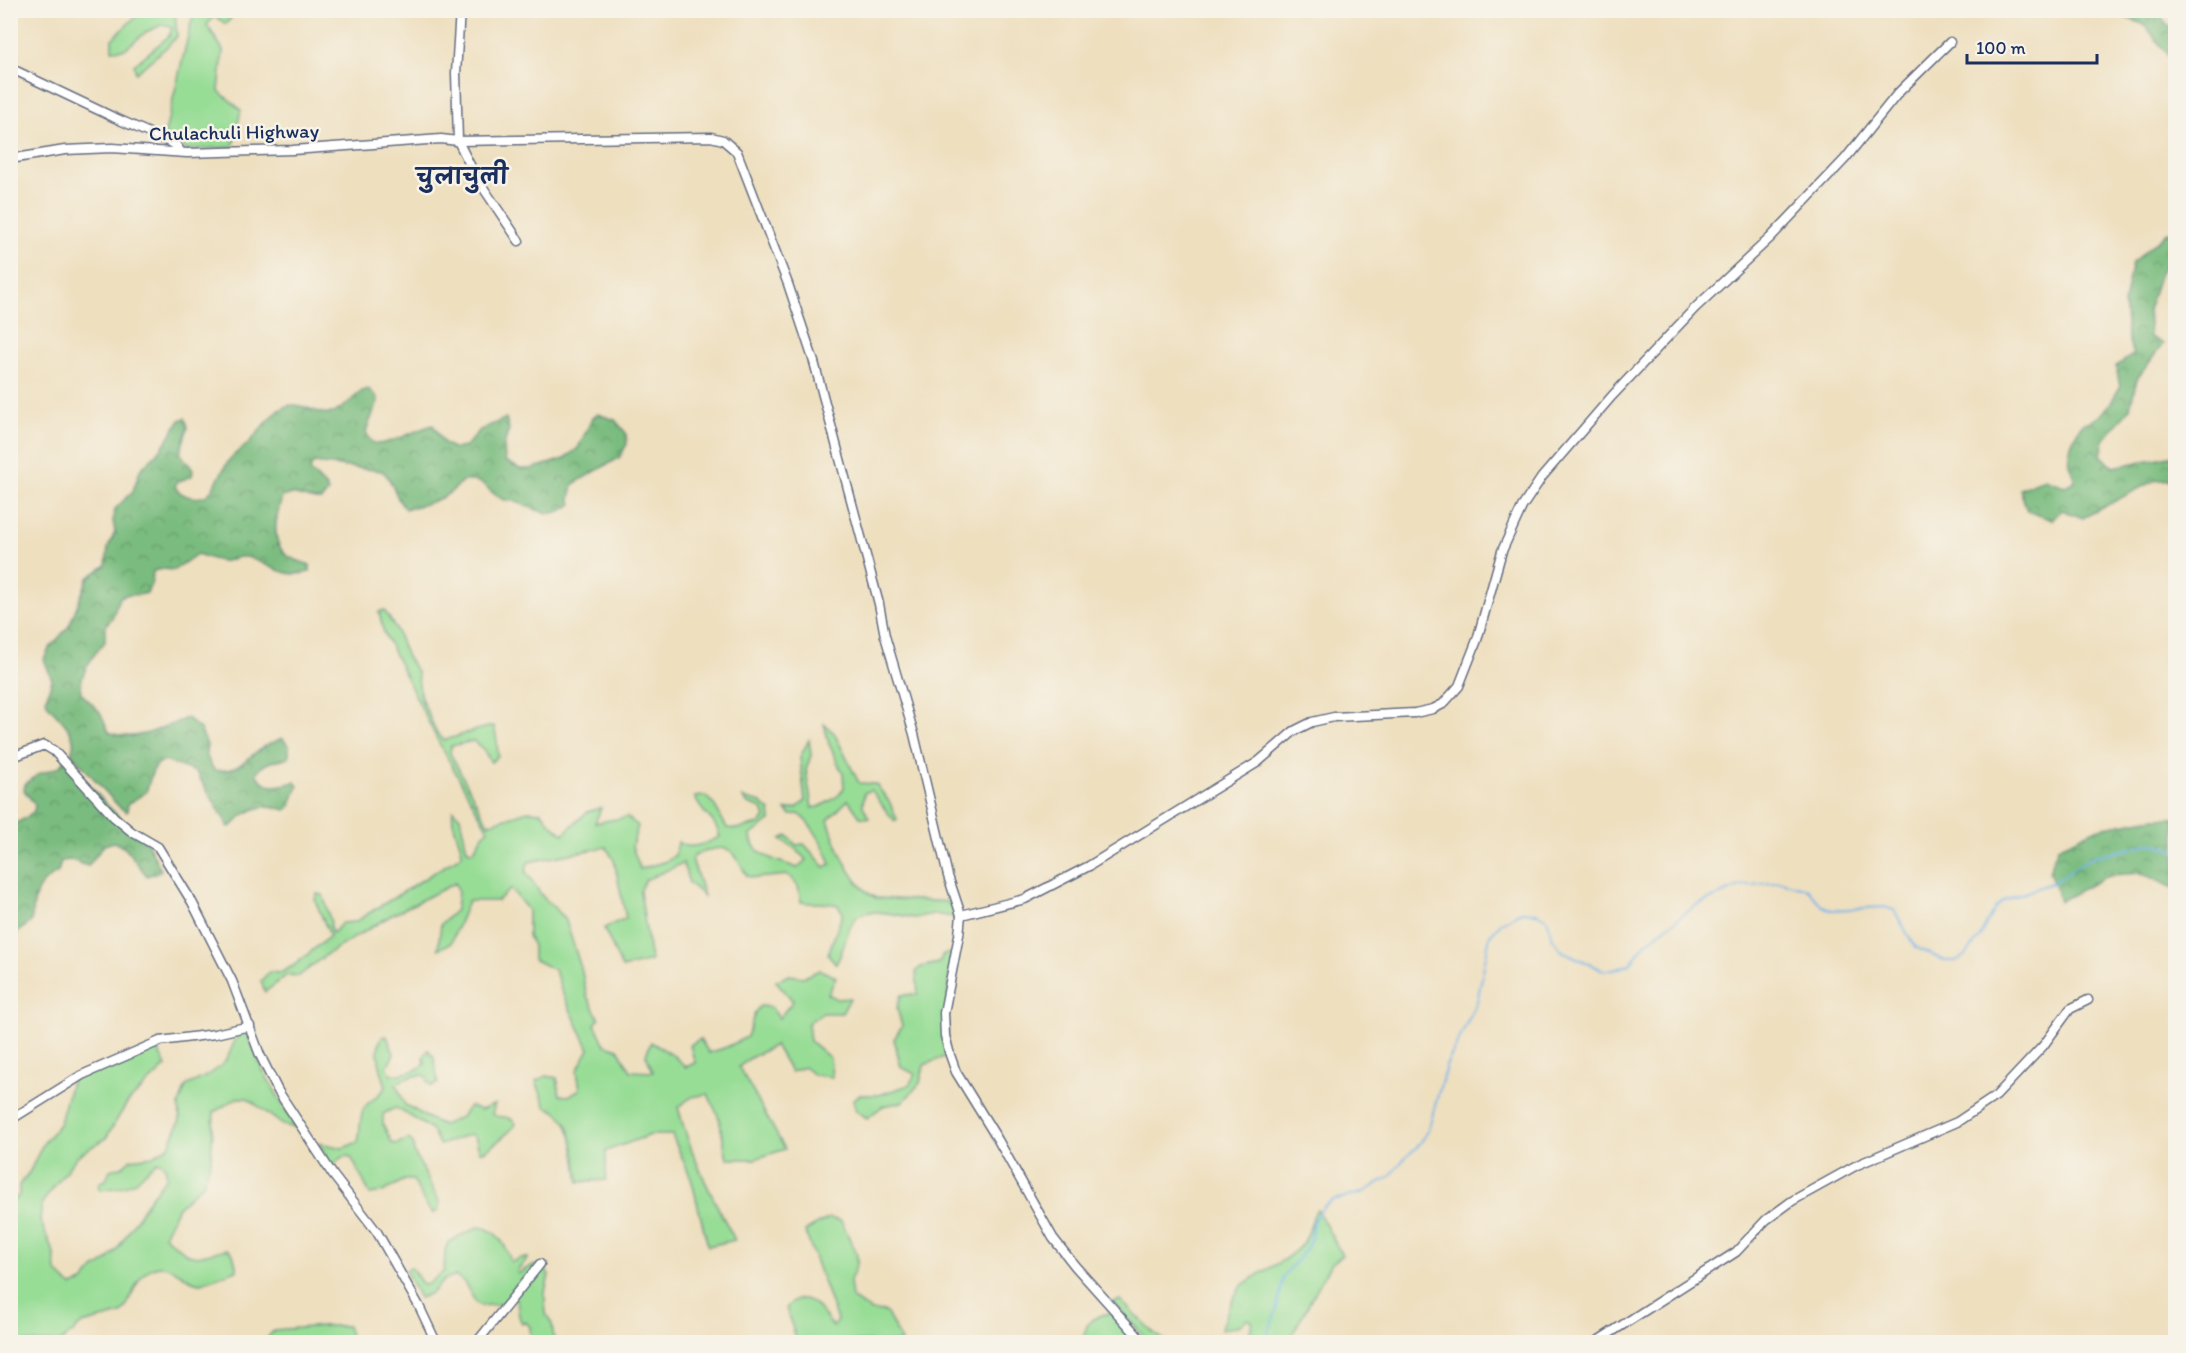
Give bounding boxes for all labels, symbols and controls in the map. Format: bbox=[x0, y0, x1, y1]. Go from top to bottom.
scale bar bbox=[1967, 27, 2098, 65]
text: 100 m bbox=[1976, 37, 2026, 59]
street label: Chulachuli Highway bbox=[149, 119, 320, 145]
district label: चुलाचुली bbox=[414, 159, 510, 194]

